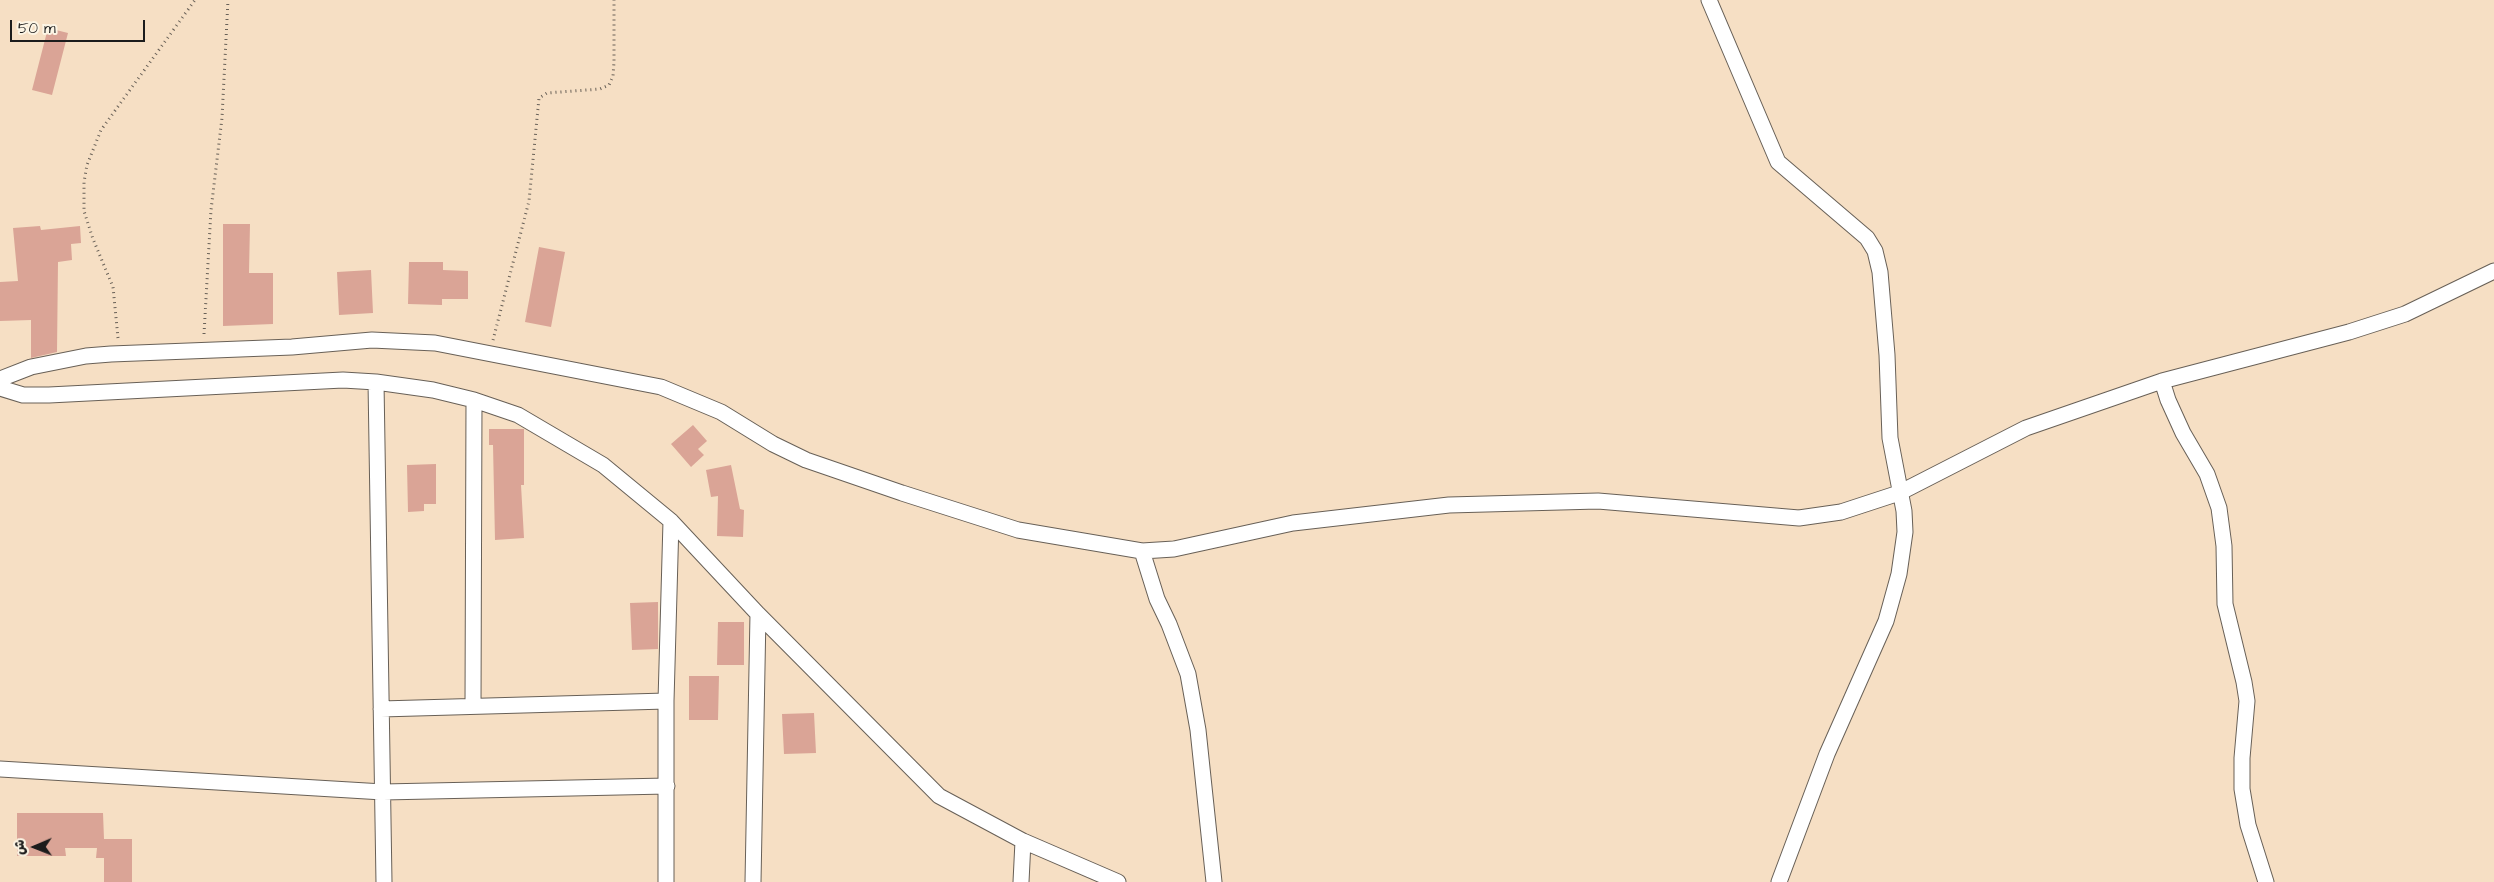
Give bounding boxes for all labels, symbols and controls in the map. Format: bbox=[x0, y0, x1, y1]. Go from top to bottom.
scale bar bbox=[12, 10, 148, 42]
text: 50 m bbox=[18, 18, 56, 39]
north arrow bbox=[10, 822, 60, 872]
text: ش bbox=[10, 839, 30, 855]

